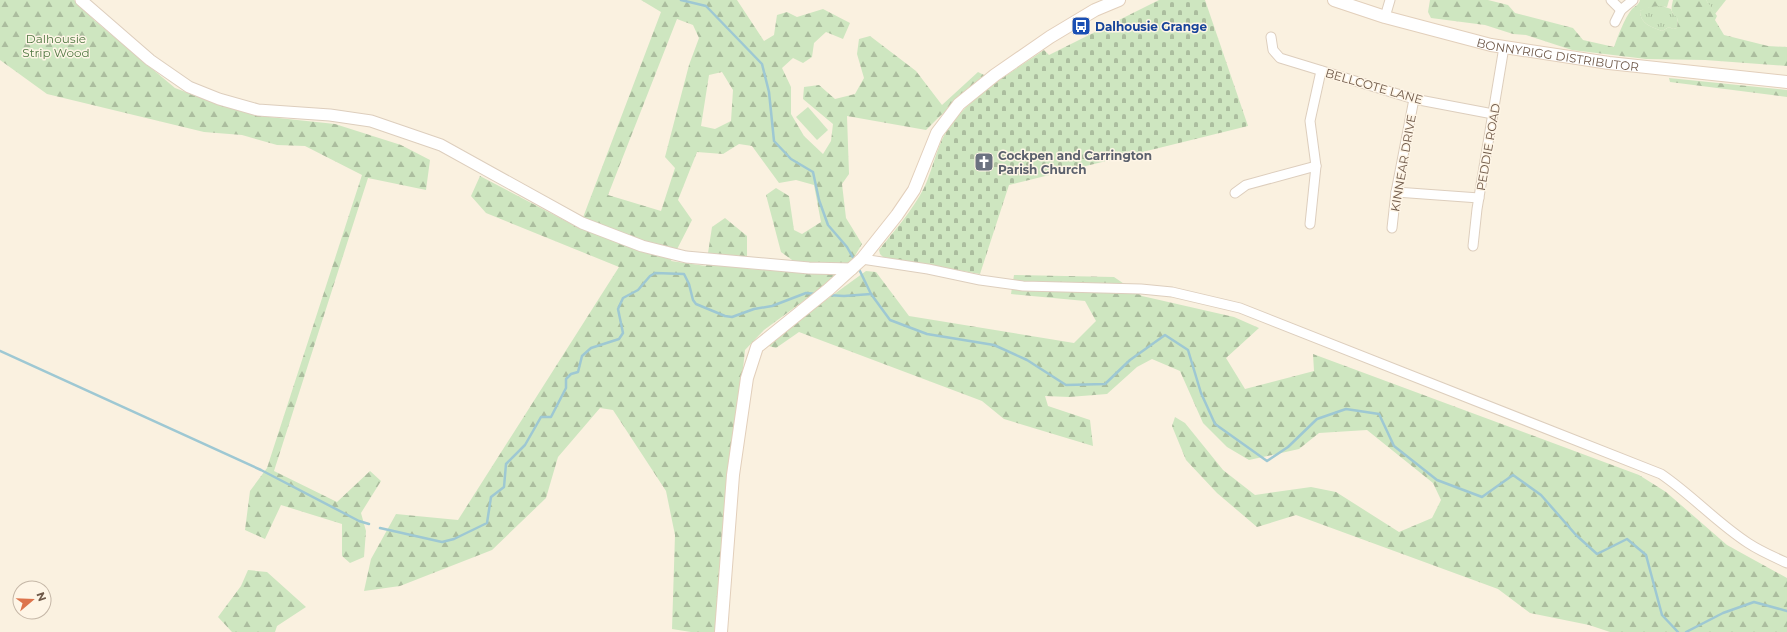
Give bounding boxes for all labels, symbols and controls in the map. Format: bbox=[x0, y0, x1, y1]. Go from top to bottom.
bus stop icon: Dalhousie Grange bbox=[1070, 15, 1092, 37]
place label: Dalhousie Grange bbox=[1095, 19, 1207, 34]
park label: Dalhousie Strip Wood bbox=[22, 31, 90, 60]
street label: BONNYRIGG DISTRIBUTOR bbox=[1475, 34, 1640, 74]
street label: BELLCOTE LANE bbox=[1324, 65, 1424, 107]
street label: PEDDIE ROAD bbox=[1473, 102, 1503, 192]
street label: KINNEAR DRIVE bbox=[1387, 113, 1419, 213]
place label: Cockpen and Carrington Parish Church bbox=[998, 148, 1152, 177]
church icon: Cockpen and Carrington Parish Church bbox=[973, 151, 995, 173]
north arrow bbox=[12, 580, 52, 620]
text: N bbox=[33, 590, 50, 603]

